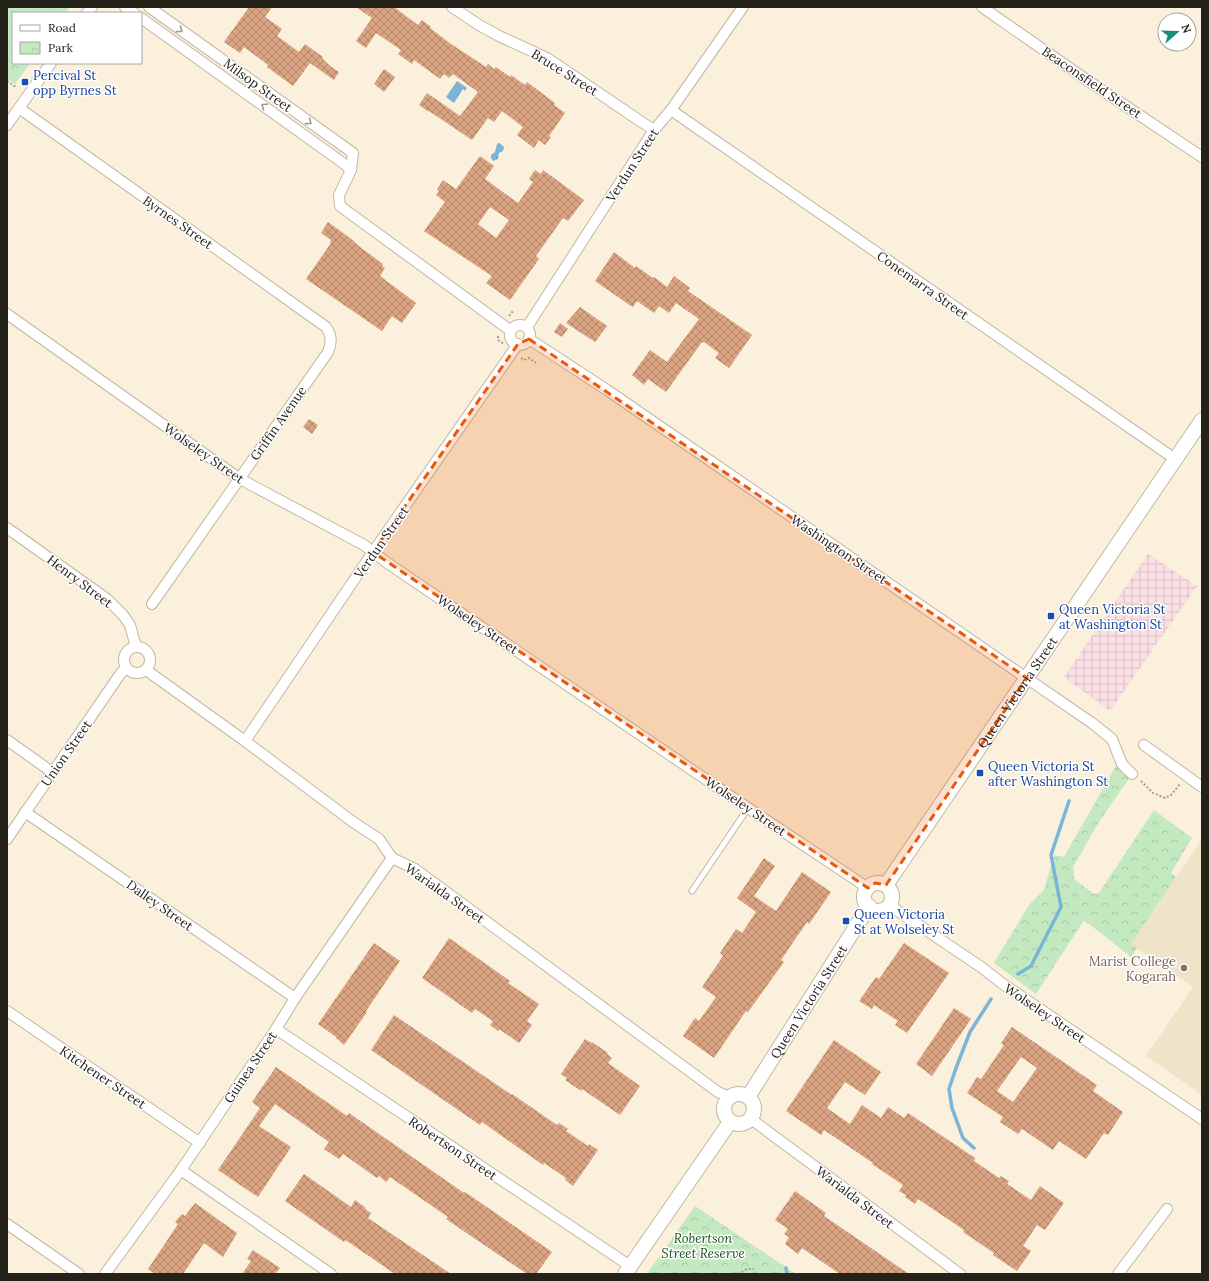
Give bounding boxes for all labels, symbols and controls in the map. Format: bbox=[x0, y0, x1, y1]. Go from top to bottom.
legend bbox=[12, 12, 142, 64]
north arrow bbox=[1157, 12, 1197, 52]
text: Road bbox=[48, 20, 76, 35]
text: N bbox=[1178, 22, 1195, 35]
one-way arrow bbox=[176, 25, 183, 32]
text: Park bbox=[48, 40, 74, 55]
street label: Beaconsfield Street bbox=[1039, 43, 1145, 122]
street label: Bruce Street bbox=[528, 45, 601, 100]
street label: Milsop Street bbox=[220, 55, 295, 116]
place label: Percival St opp Byrnes St bbox=[33, 67, 117, 99]
marker: Percival St opp Byrnes St bbox=[20, 77, 30, 87]
one-way arrow bbox=[261, 104, 268, 111]
one-way arrow bbox=[304, 117, 311, 124]
street label: Verdun Street bbox=[602, 125, 662, 206]
street label: Byrnes Street bbox=[139, 192, 216, 253]
street label: Conemarra Street bbox=[874, 247, 972, 323]
street label: Griffin Avenue bbox=[246, 383, 310, 464]
street label: Wolseley Street bbox=[160, 419, 247, 487]
street label: Verdun Street bbox=[350, 503, 413, 583]
street label: Washington Street bbox=[787, 511, 890, 588]
street label: Henry Street bbox=[44, 551, 116, 612]
street label: Wolseley Street bbox=[434, 591, 522, 658]
place label: Queen Victoria St at Washington St bbox=[1059, 601, 1166, 633]
marker: Queen Victoria St at Washington St bbox=[1046, 611, 1056, 621]
street label: Queen Victoria Street bbox=[973, 634, 1061, 752]
street label: Union Street bbox=[37, 717, 95, 790]
place label: Queen Victoria St after Washington St bbox=[988, 758, 1108, 790]
marker: Queen Victoria St after Washington St bbox=[975, 768, 985, 778]
street label: Wolseley Street bbox=[702, 773, 790, 840]
street label: Warialda Street bbox=[402, 860, 488, 927]
street label: Dalley Street bbox=[123, 876, 196, 935]
place label: Queen Victoria St at Wolseley St bbox=[854, 906, 955, 938]
marker: Queen Victoria St at Wolseley St bbox=[841, 916, 851, 926]
street label: Queen Victoria Street bbox=[767, 942, 851, 1062]
place label: Marist College Kogarah bbox=[1089, 953, 1176, 985]
marker: Marist College Kogarah bbox=[1179, 963, 1189, 973]
street label: Wolseley Street bbox=[1001, 980, 1089, 1047]
street label: Guinea Street bbox=[220, 1028, 281, 1107]
street label: Kitchener Street bbox=[56, 1042, 149, 1113]
street label: Robertson Street bbox=[405, 1113, 500, 1184]
street label: Warialda Street bbox=[812, 1162, 897, 1232]
park label: Robertson Street Reserve bbox=[661, 1230, 745, 1262]

